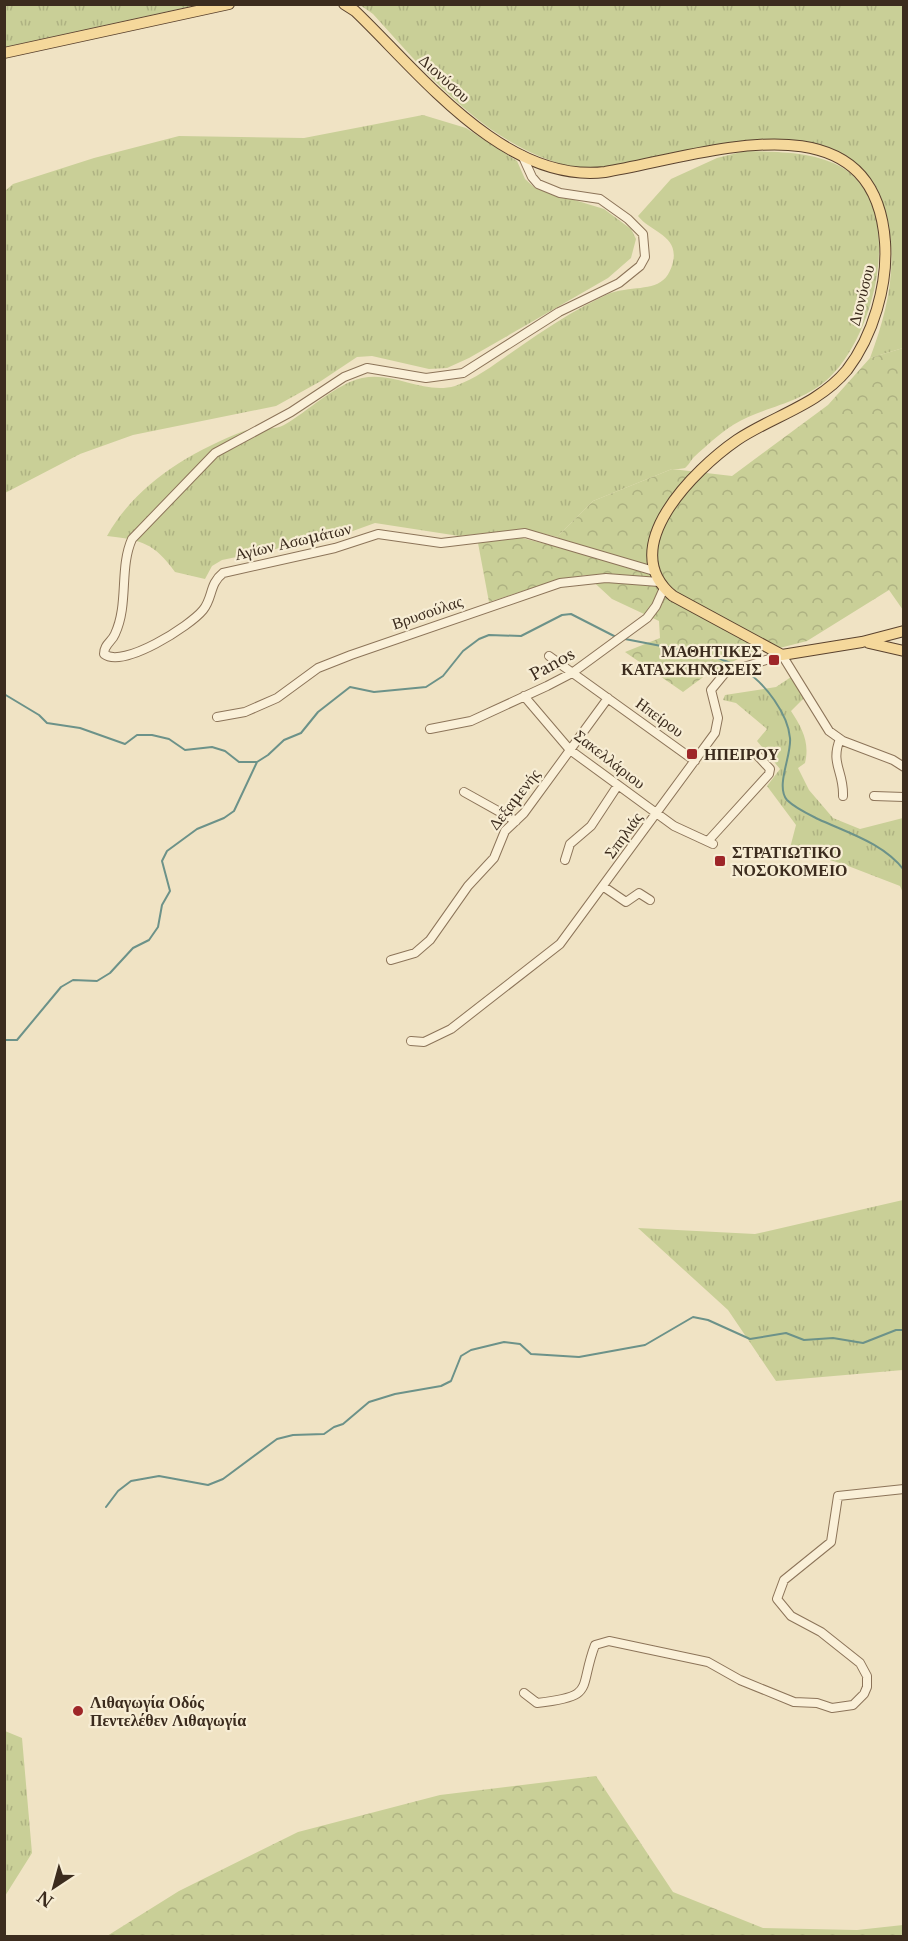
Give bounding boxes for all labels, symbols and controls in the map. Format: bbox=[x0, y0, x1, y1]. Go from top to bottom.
street label: Διονύσου bbox=[415, 50, 475, 106]
street label: Διονύσου bbox=[844, 262, 878, 328]
street label: Αγίων Ασωμάτων bbox=[233, 518, 353, 564]
street label: Βρυσούλας bbox=[389, 590, 466, 633]
place label: ΜΑΘΗΤΙΚΕΣ ΚΑΤΑΣΚΗΝΏΣΕΙΣ bbox=[621, 641, 762, 679]
street label: Panos bbox=[526, 644, 578, 684]
marker: ΜΑΘΗΤΙΚΕΣ ΚΑΤΑΣΚΗΝΏΣΕΙΣ bbox=[767, 653, 781, 667]
street label: Ηπείρου bbox=[632, 693, 688, 741]
street label: Σακελλάριου bbox=[571, 725, 650, 793]
place label: ΗΠΕΙΡΟΥ bbox=[704, 744, 780, 764]
marker: ΗΠΕΙΡΟΥ bbox=[685, 747, 699, 761]
street label: Δεξαμενής bbox=[484, 764, 544, 834]
street label: Σπηλιάς bbox=[600, 807, 647, 862]
place label: ΣΤΡΑΤΙΩΤΙΚΟ ΝΟΣΟΚΟΜΕΙΟ bbox=[732, 842, 848, 880]
marker: ΣΤΡΑΤΙΩΤΙΚΟ ΝΟΣΟΚΟΜΕΙΟ bbox=[713, 854, 727, 868]
place label: Λιθαγωγία Οδός Πεντελέθεν Λιθαγωγία bbox=[90, 1692, 246, 1730]
marker: Λιθαγωγία Οδός Πεντελέθεν Λιθαγωγία bbox=[71, 1704, 85, 1718]
north arrow bbox=[24, 1857, 84, 1917]
text: N bbox=[33, 1887, 57, 1912]

